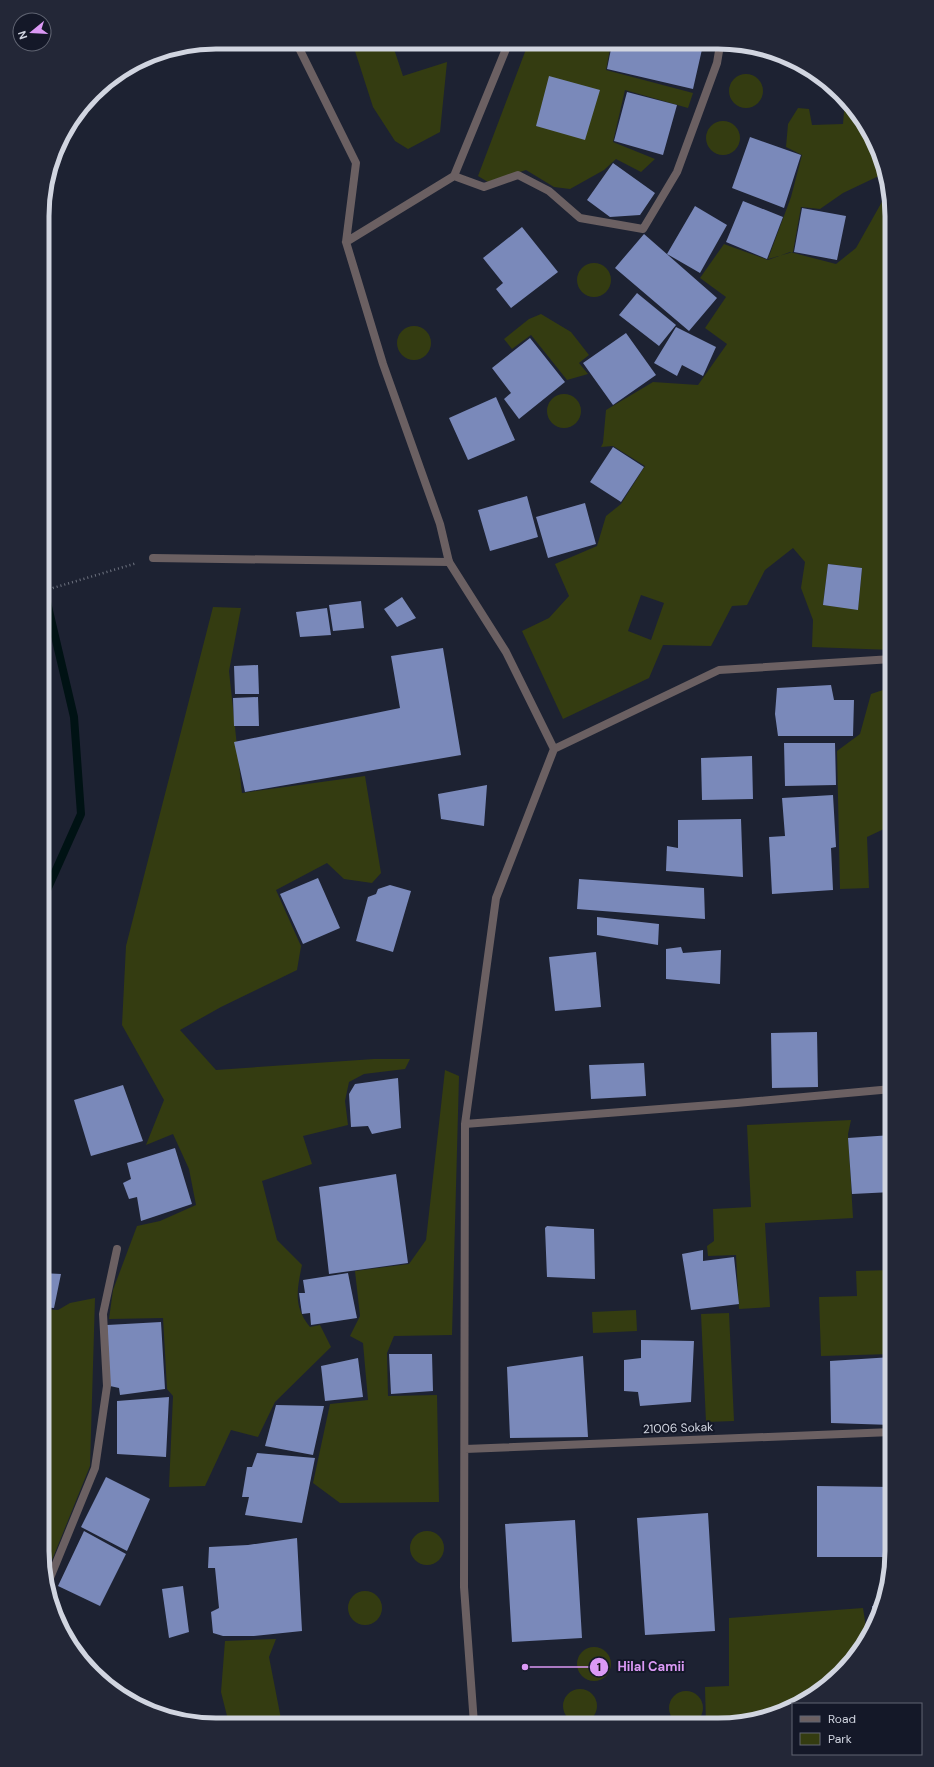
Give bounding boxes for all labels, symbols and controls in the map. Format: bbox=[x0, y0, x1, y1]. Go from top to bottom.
north arrow bbox=[12, 12, 52, 52]
text: N bbox=[15, 29, 30, 41]
street label: 21006 Sokak bbox=[643, 1419, 713, 1437]
callout: Hilal Camii bbox=[589, 1654, 692, 1679]
text: Hilal Camii bbox=[617, 1658, 685, 1675]
text: 1 bbox=[597, 1659, 601, 1675]
legend bbox=[792, 1703, 922, 1755]
text: Road bbox=[828, 1711, 856, 1727]
text: Park bbox=[828, 1731, 852, 1747]

